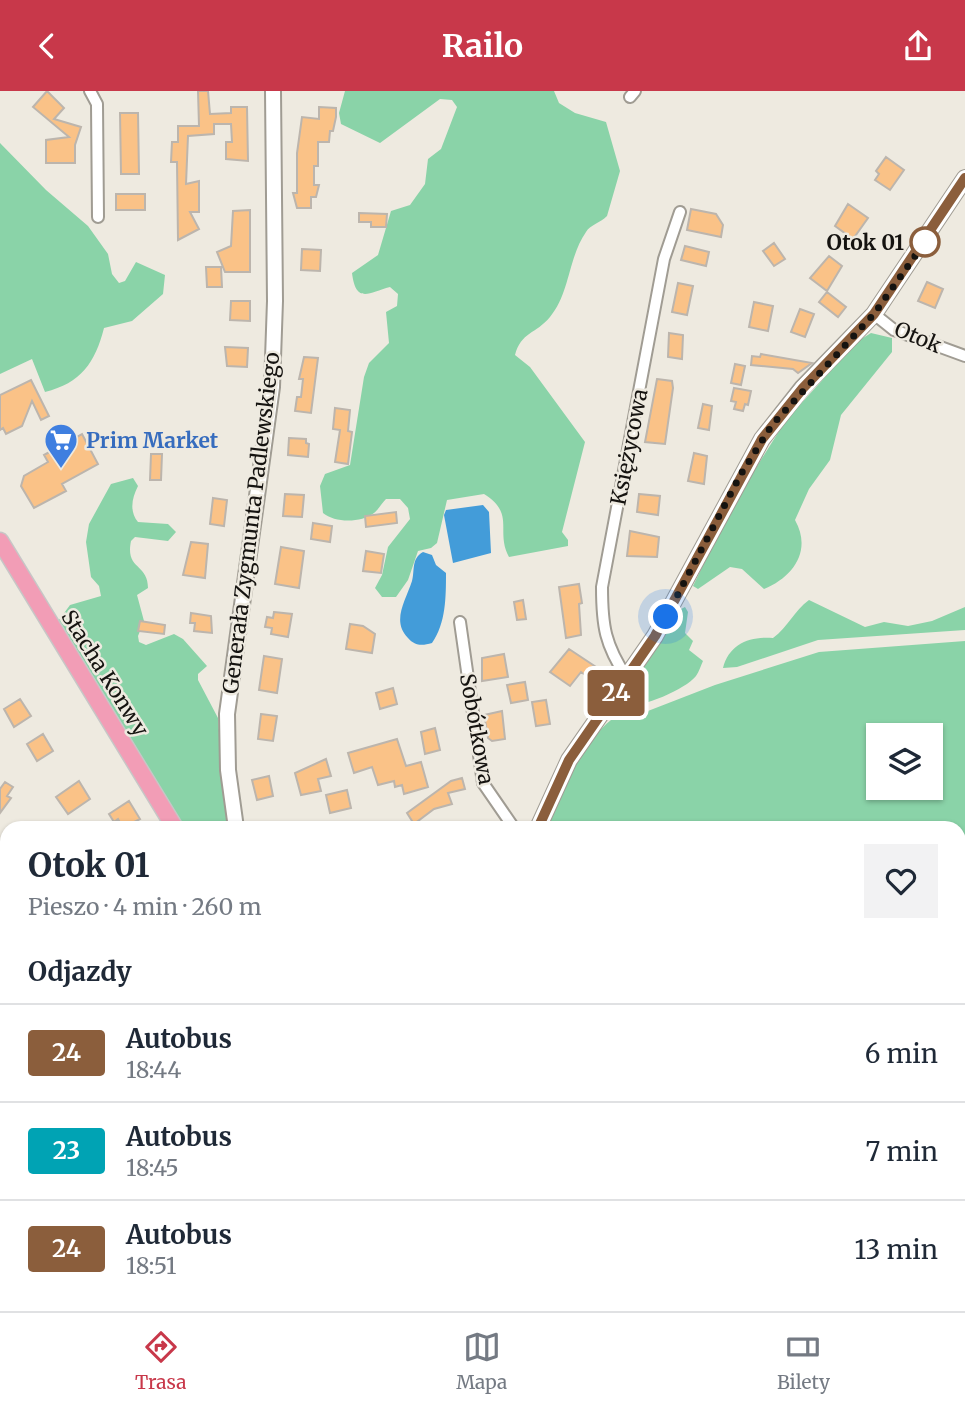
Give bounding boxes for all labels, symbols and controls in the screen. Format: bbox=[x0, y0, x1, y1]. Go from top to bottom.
text: Railo bbox=[442, 26, 523, 66]
icon: back bbox=[28, 27, 66, 65]
icon: share bbox=[899, 27, 937, 65]
marker: Otok 01 bbox=[910, 227, 940, 257]
place label: Otok 01 bbox=[827, 229, 904, 256]
street label: Otok bbox=[890, 315, 946, 359]
street label: Generała Zygmunta Padlewskiego bbox=[217, 351, 285, 695]
street label: Księżycowa bbox=[604, 387, 654, 507]
supermarket icon: Prim Market bbox=[42, 421, 80, 470]
place label: Prim Market bbox=[86, 427, 219, 454]
your location bbox=[648, 599, 683, 634]
street label: Stacha Konwy bbox=[55, 605, 155, 742]
line badge: 24 bbox=[584, 670, 648, 716]
street label: Sobótkowa bbox=[454, 671, 500, 787]
text: 24 bbox=[602, 677, 630, 708]
map controls bbox=[866, 723, 943, 800]
button: layers bbox=[866, 723, 943, 800]
button: heart bbox=[864, 844, 938, 918]
text: Otok 01 bbox=[28, 845, 150, 886]
text: Pieszo · 4 min · 260 m bbox=[28, 892, 262, 921]
text: Odjazdy bbox=[28, 955, 132, 988]
text: Autobus bbox=[126, 1022, 232, 1055]
text: 24 bbox=[52, 1037, 81, 1068]
text: 6 min bbox=[865, 1037, 938, 1070]
text: 18:44 bbox=[126, 1055, 181, 1084]
text: Autobus bbox=[126, 1120, 232, 1153]
text: 23 bbox=[53, 1135, 80, 1166]
text: 7 min bbox=[866, 1135, 938, 1168]
text: 18:45 bbox=[126, 1153, 179, 1182]
text: Autobus bbox=[126, 1218, 232, 1251]
text: 24 bbox=[52, 1233, 81, 1264]
text: 13 min bbox=[854, 1233, 938, 1266]
text: 18:51 bbox=[126, 1251, 176, 1280]
tab: Trasa bbox=[135, 1328, 186, 1394]
tab: Mapa bbox=[456, 1328, 507, 1394]
tab: Bilety bbox=[777, 1328, 830, 1394]

